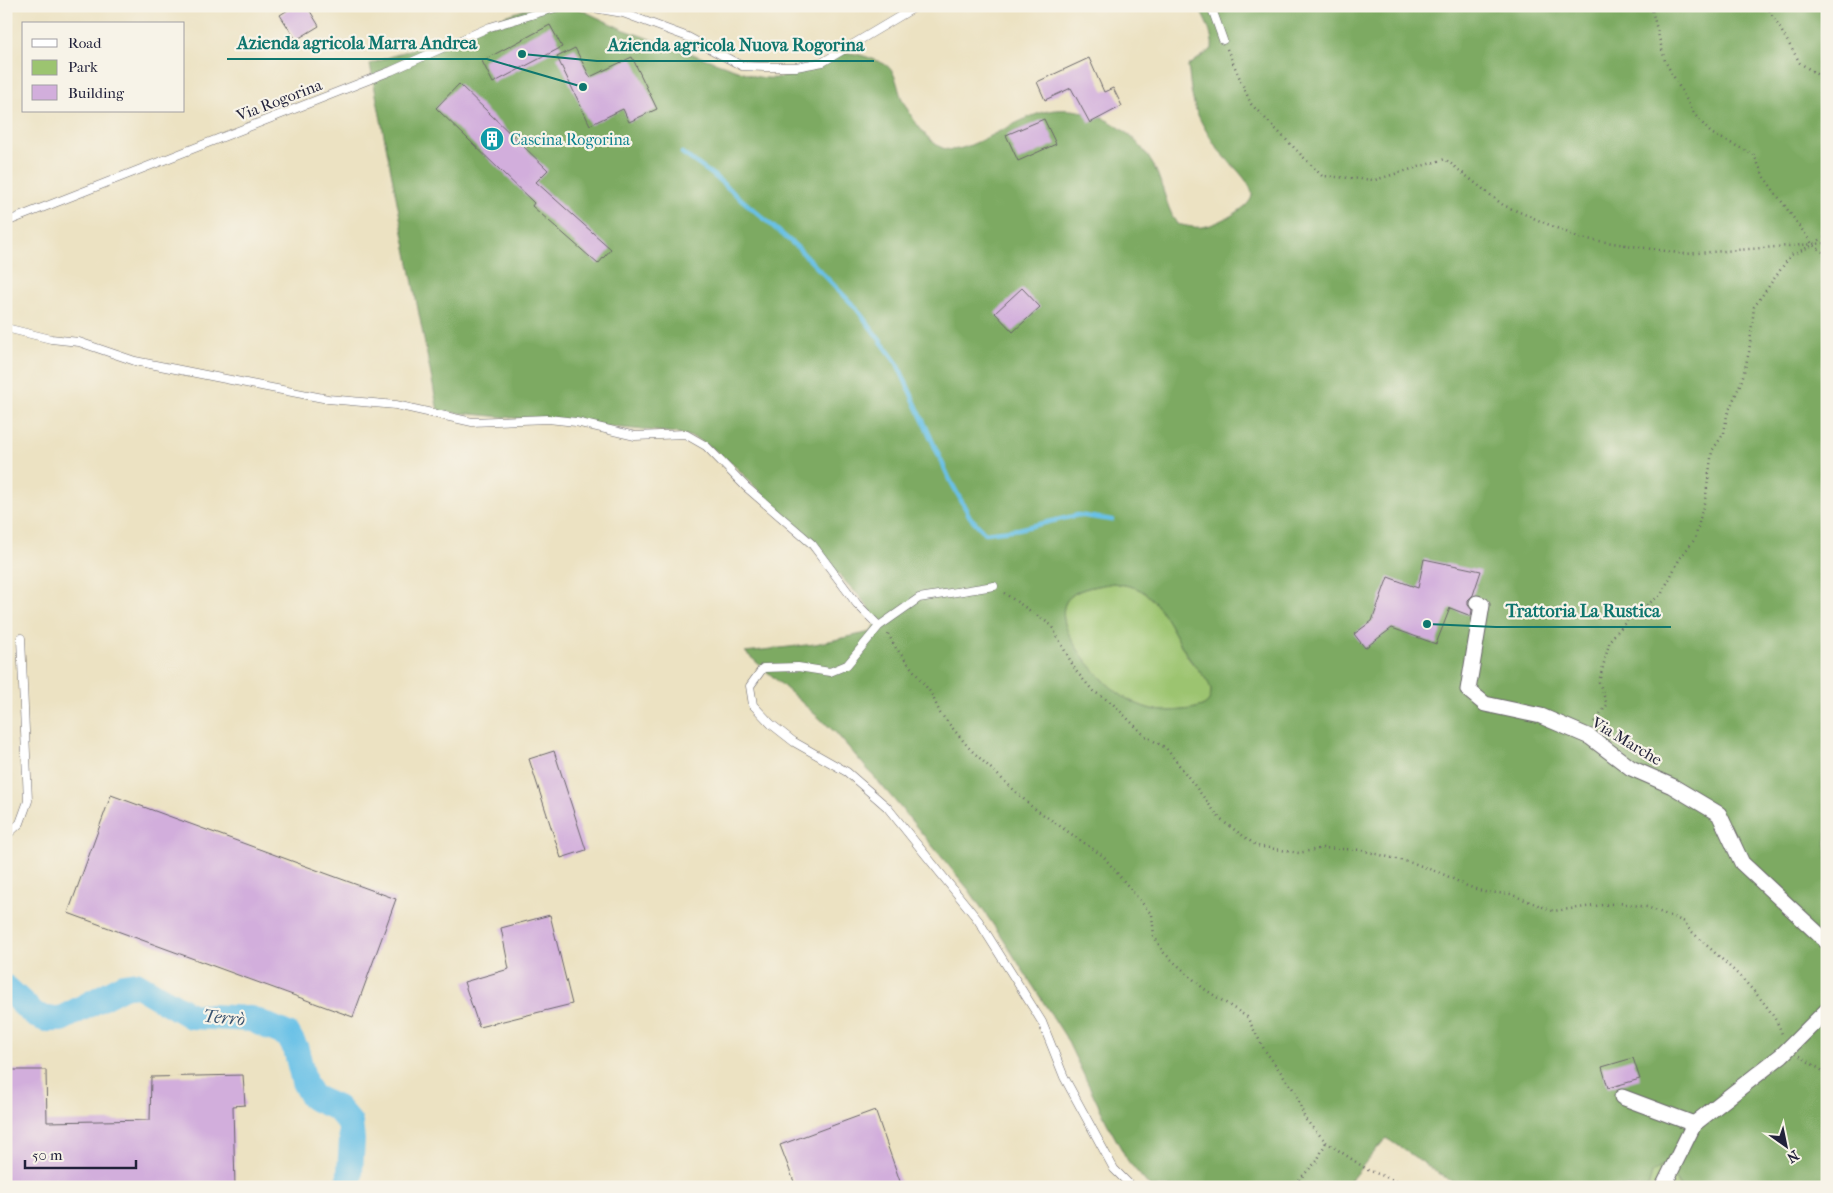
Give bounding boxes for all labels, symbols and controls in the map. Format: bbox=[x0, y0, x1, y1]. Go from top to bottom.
legend bbox=[22, 22, 185, 112]
callout: Azienda agricola Marra Andrea bbox=[227, 26, 487, 59]
callout: Azienda agricola Nuova Rogorina bbox=[597, 28, 874, 61]
text: Azienda agricola Marra Andrea bbox=[236, 33, 478, 54]
text: Road bbox=[68, 34, 102, 52]
text: Azienda agricola Nuova Rogorina bbox=[607, 35, 865, 56]
text: Park bbox=[68, 58, 98, 76]
street label: Via Rogorina bbox=[233, 75, 325, 125]
text: Building bbox=[68, 84, 125, 102]
building icon: Cascina Rogorina bbox=[479, 126, 505, 152]
place label: Cascina Rogorina bbox=[510, 130, 631, 149]
callout: Trattoria La Rustica bbox=[1496, 594, 1671, 627]
text: Trattoria La Rustica bbox=[1505, 601, 1661, 622]
street label: Via Marche bbox=[1588, 712, 1666, 769]
water label: Terrò bbox=[202, 1006, 246, 1030]
north arrow bbox=[1760, 1120, 1810, 1170]
scale bar bbox=[25, 1138, 136, 1170]
text: 50 m bbox=[32, 1146, 63, 1164]
text: N bbox=[1783, 1146, 1802, 1167]

